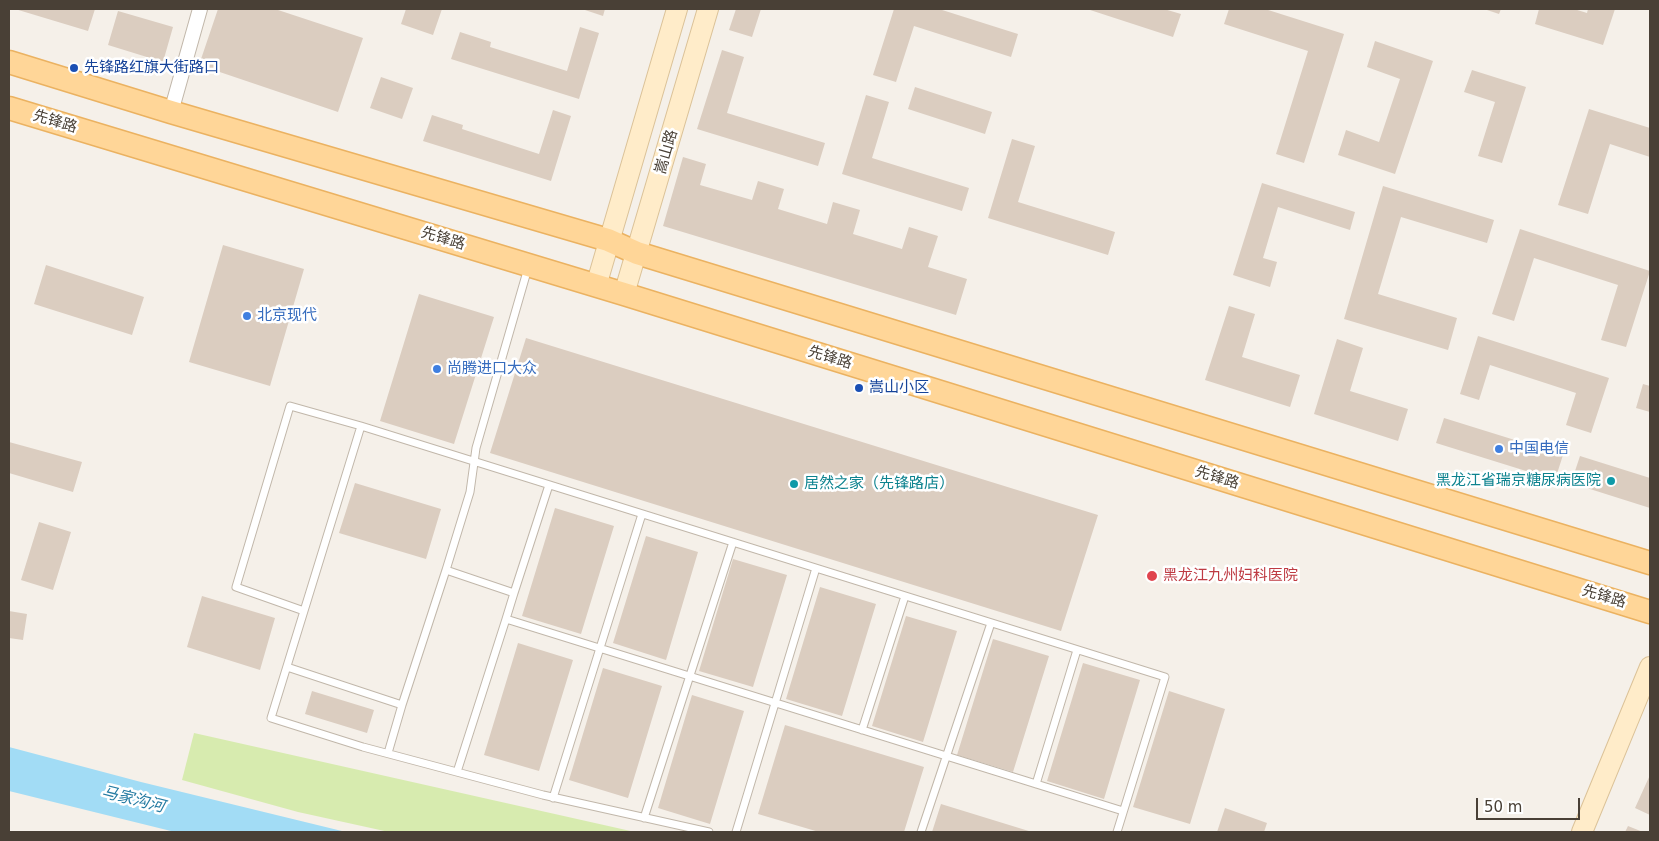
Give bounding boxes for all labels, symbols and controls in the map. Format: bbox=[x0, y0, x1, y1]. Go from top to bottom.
place label: 先锋路红旗大街路口 bbox=[84, 59, 219, 77]
marker: 先锋路红旗大街路口 bbox=[68, 62, 80, 74]
street label: 先锋路 bbox=[31, 107, 79, 137]
street label: 嵩山路 bbox=[652, 128, 682, 176]
street label: 先锋路 bbox=[419, 224, 467, 254]
place label: 北京现代 bbox=[257, 307, 317, 325]
marker: 北京现代 bbox=[241, 310, 253, 322]
street label: 先锋路 bbox=[806, 343, 854, 373]
place label: 尚腾进口大众 bbox=[447, 360, 537, 378]
marker: 尚腾进口大众 bbox=[431, 363, 443, 375]
place label: 嵩山小区 bbox=[869, 379, 929, 397]
marker: 嵩山小区 bbox=[853, 382, 865, 394]
place label: 中国电信 bbox=[1509, 440, 1569, 458]
marker: 中国电信 bbox=[1493, 443, 1505, 455]
street label: 先锋路 bbox=[1193, 463, 1241, 493]
place label: 黑龙江省瑞京糖尿病医院 bbox=[1436, 472, 1601, 490]
place label: 居然之家（先锋路店） bbox=[804, 475, 954, 493]
marker: 黑龙江省瑞京糖尿病医院 bbox=[1605, 475, 1617, 487]
marker: 居然之家（先锋路店） bbox=[788, 478, 800, 490]
place label: 黑龙江九州妇科医院 bbox=[1163, 567, 1298, 585]
marker: 黑龙江九州妇科医院 bbox=[1145, 569, 1159, 583]
street label: 先锋路 bbox=[1580, 582, 1628, 612]
water label: 马家沟河 bbox=[100, 783, 166, 817]
scale bar bbox=[1479, 788, 1583, 820]
text: 50 m bbox=[1484, 798, 1522, 816]

